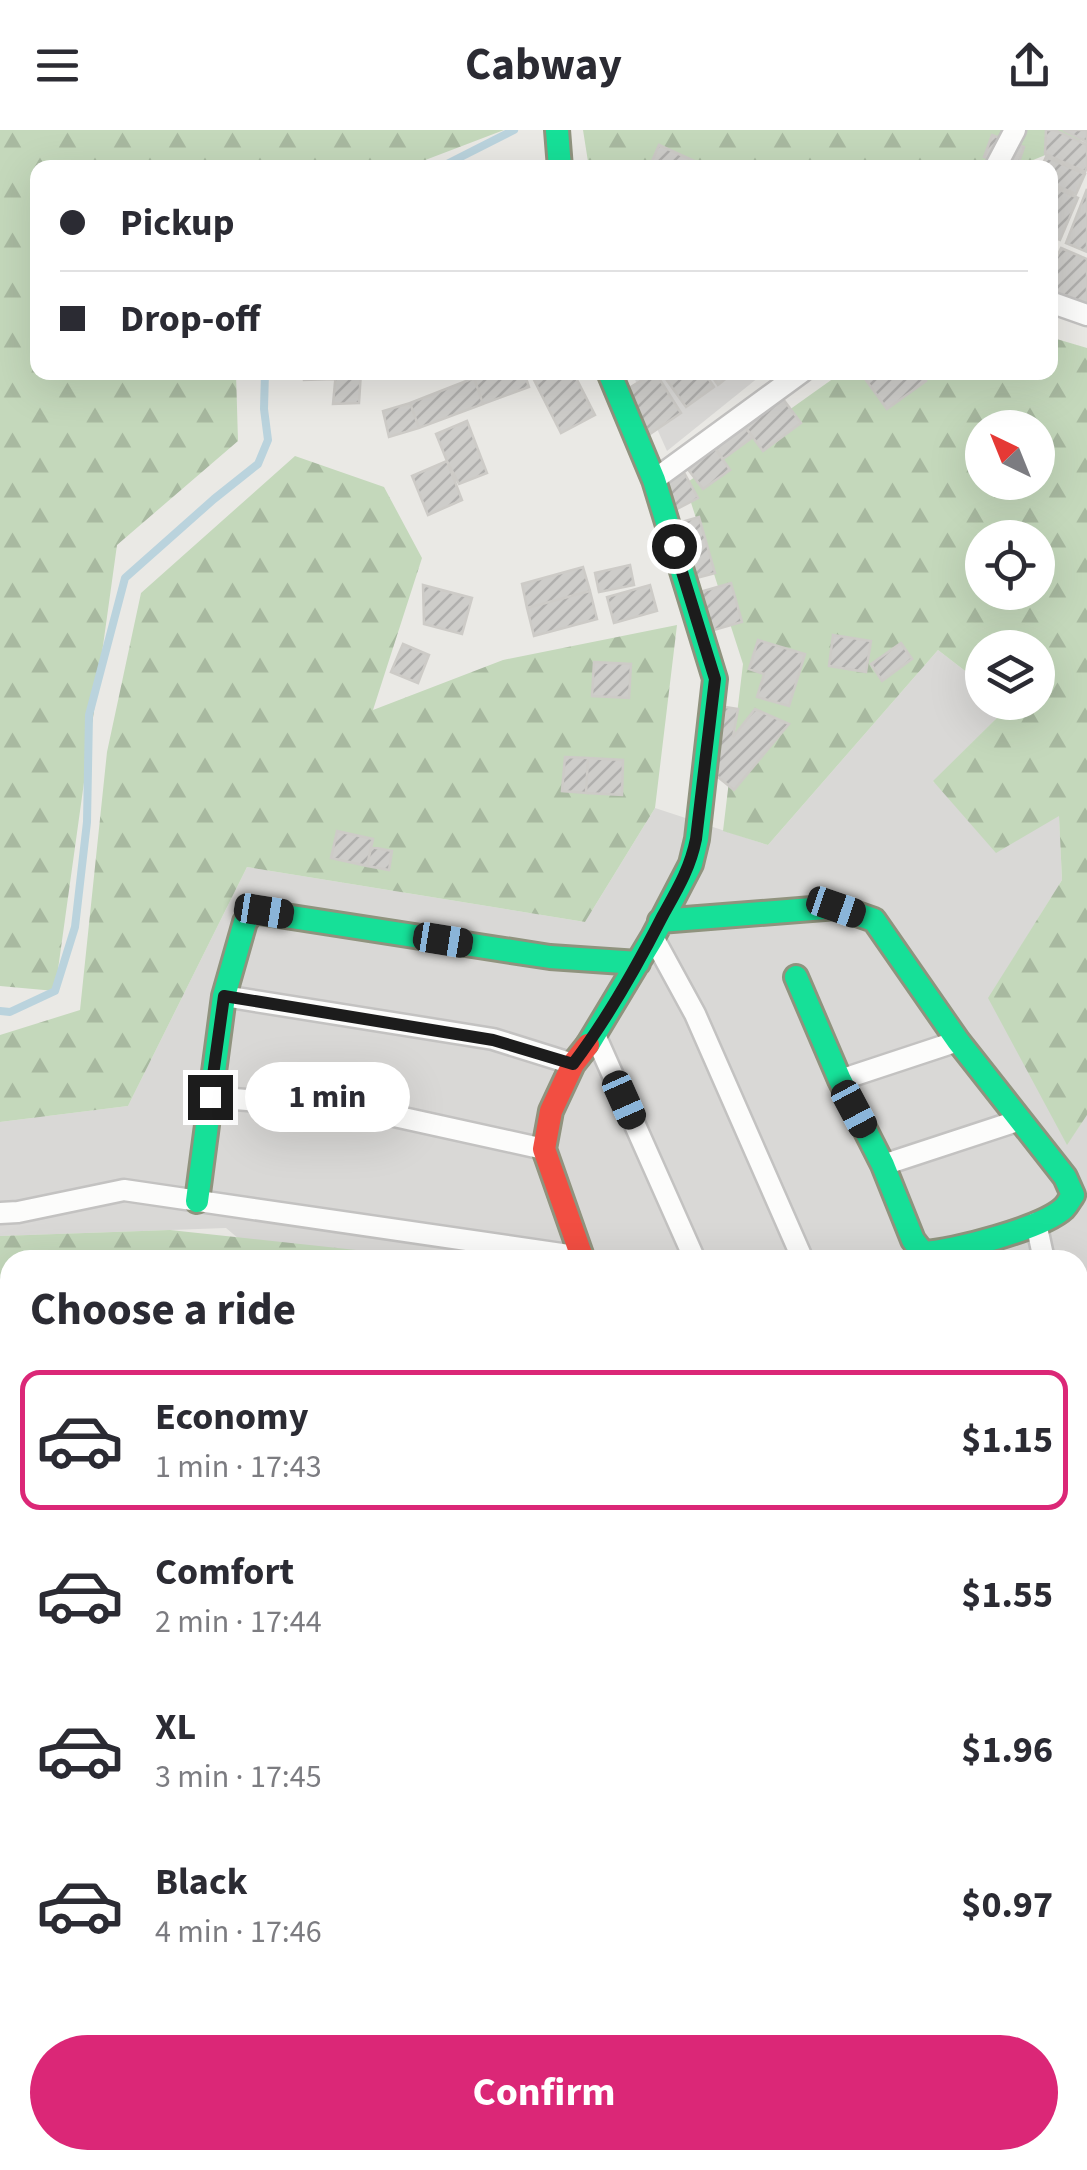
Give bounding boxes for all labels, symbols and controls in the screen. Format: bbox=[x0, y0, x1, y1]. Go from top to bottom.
text: Cabway bbox=[465, 33, 622, 97]
icon: menu bbox=[30, 38, 85, 93]
icon: share bbox=[1002, 38, 1057, 93]
text: Pickup bbox=[120, 196, 234, 250]
text: Drop-off bbox=[120, 292, 260, 346]
north arrow bbox=[965, 410, 1055, 500]
map controls bbox=[965, 410, 1055, 720]
button: locate bbox=[965, 520, 1055, 610]
route start bbox=[652, 524, 697, 569]
button: layers bbox=[965, 630, 1055, 720]
car bbox=[803, 883, 869, 931]
car bbox=[232, 891, 296, 931]
car bbox=[411, 920, 475, 960]
callout: 1 min bbox=[245, 1062, 410, 1132]
car bbox=[598, 1066, 650, 1134]
text: 1 min bbox=[289, 1074, 366, 1120]
route end bbox=[188, 1075, 233, 1120]
car bbox=[827, 1075, 881, 1143]
text: Choose a ride bbox=[30, 1278, 296, 1342]
text: Economy bbox=[155, 1390, 308, 1444]
icon: car bbox=[35, 1395, 125, 1485]
text: $1.15 bbox=[961, 1413, 1053, 1467]
text: 1 min · 17:43 bbox=[155, 1444, 322, 1490]
text: Comfort bbox=[155, 1545, 294, 1599]
icon: car bbox=[35, 1550, 125, 1640]
text: $1.55 bbox=[961, 1568, 1053, 1622]
text: 2 min · 17:44 bbox=[155, 1599, 322, 1645]
text: XL bbox=[155, 1700, 196, 1754]
icon: car bbox=[35, 1705, 125, 1795]
text: $1.96 bbox=[961, 1723, 1053, 1777]
text: 3 min · 17:45 bbox=[155, 1754, 322, 1800]
text: Black bbox=[155, 1855, 248, 1909]
icon: car bbox=[35, 1860, 125, 1950]
text: $0.97 bbox=[961, 1878, 1053, 1932]
text: 4 min · 17:46 bbox=[155, 1909, 322, 1955]
button: Confirm bbox=[30, 2035, 1058, 2150]

